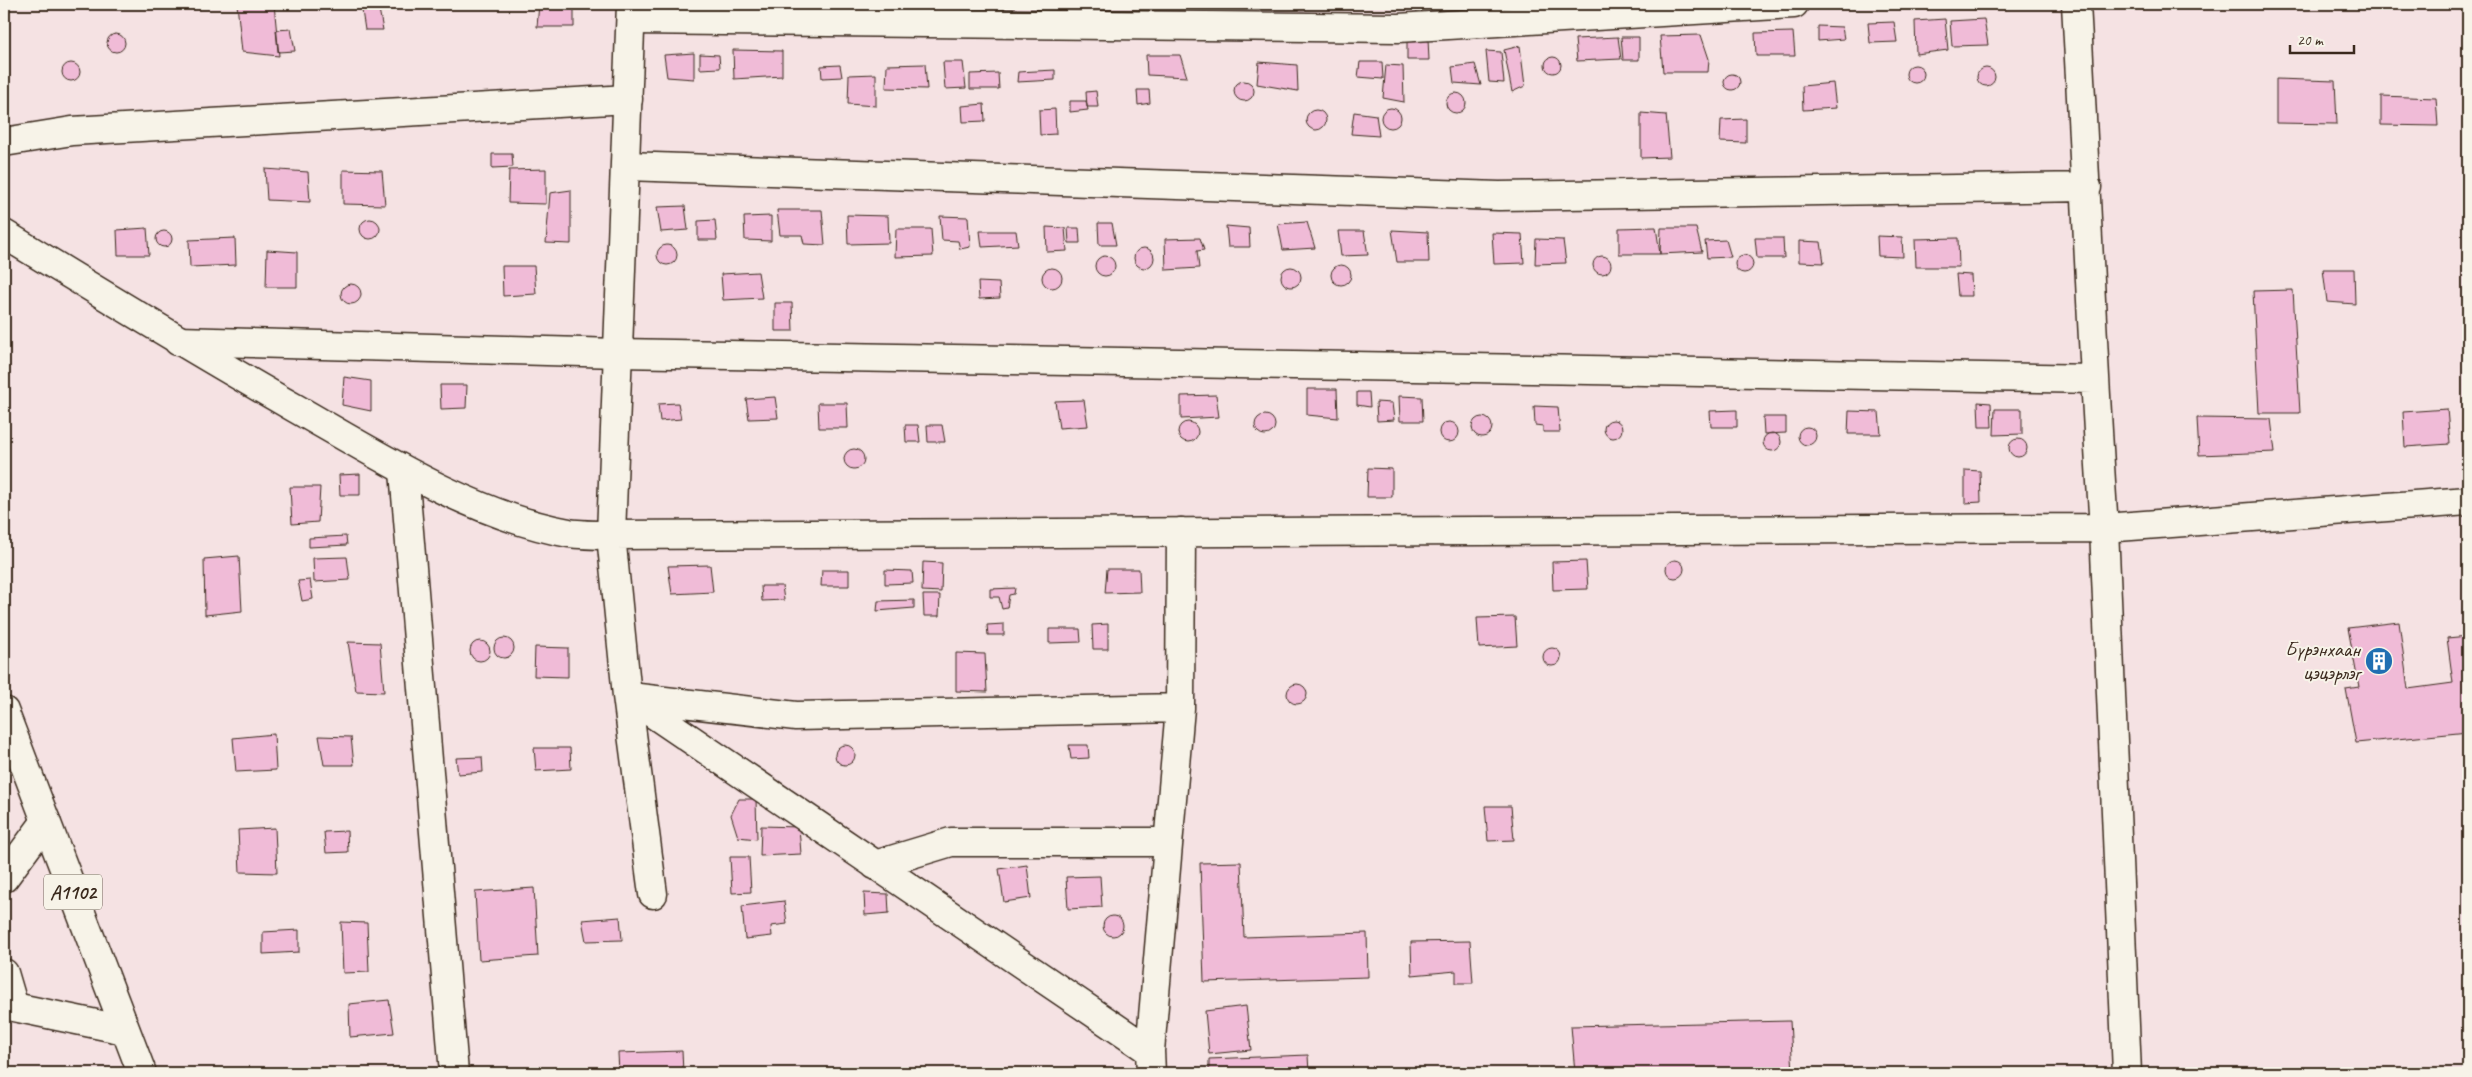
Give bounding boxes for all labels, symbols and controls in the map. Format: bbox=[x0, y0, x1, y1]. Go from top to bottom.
scale bar bbox=[2290, 22, 2353, 54]
text: 20 m bbox=[2297, 31, 2324, 50]
place label: Бүрэнхаан цэцэрлэг bbox=[2285, 636, 2363, 686]
building icon: Бүрэнхаан цэцэрлэг bbox=[2364, 646, 2394, 676]
road number: A1102 bbox=[44, 874, 102, 910]

